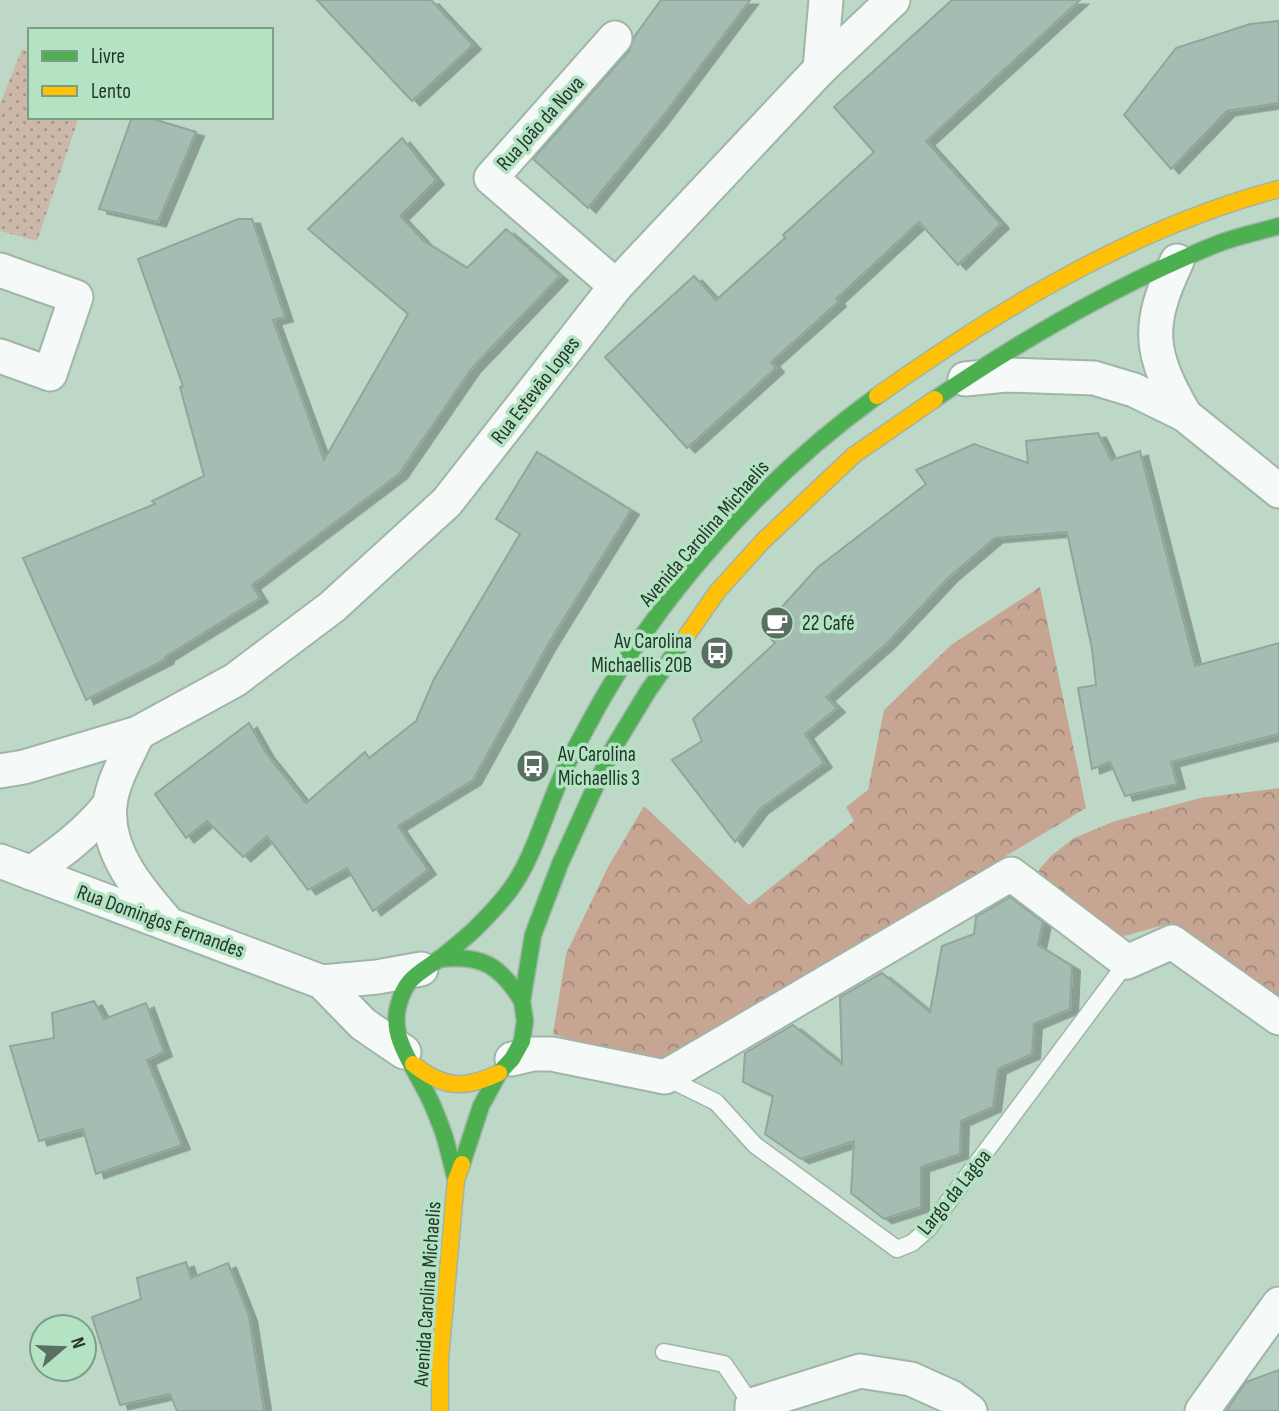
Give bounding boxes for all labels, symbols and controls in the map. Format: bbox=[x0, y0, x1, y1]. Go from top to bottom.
legend bbox=[28, 28, 273, 119]
text: Livre bbox=[91, 44, 125, 69]
street label: Rua João da Nova bbox=[491, 71, 589, 176]
text: Lento bbox=[91, 79, 131, 104]
street label: Rua Estevão Lopes bbox=[486, 332, 585, 449]
street label: Avenida Carolina Michaelis bbox=[634, 455, 775, 612]
cafe icon: 22 Café bbox=[758, 604, 796, 642]
place label: 22 Café bbox=[802, 611, 855, 636]
place label: Av Carolina Michaellis 20B bbox=[591, 629, 692, 678]
bus stop icon: Av Carolina Michaellis 20B bbox=[698, 634, 736, 672]
place label: Av Carolina Michaellis 3 bbox=[557, 742, 640, 791]
bus stop icon: Av Carolina Michaellis 3 bbox=[514, 747, 552, 785]
street label: Rua Domingos Fernandes bbox=[74, 880, 248, 963]
street label: Largo da Lagoa bbox=[912, 1145, 996, 1240]
street label: Avenida Carolina Michaelis bbox=[408, 1201, 446, 1388]
north arrow bbox=[28, 1313, 98, 1383]
text: N bbox=[65, 1334, 90, 1351]

